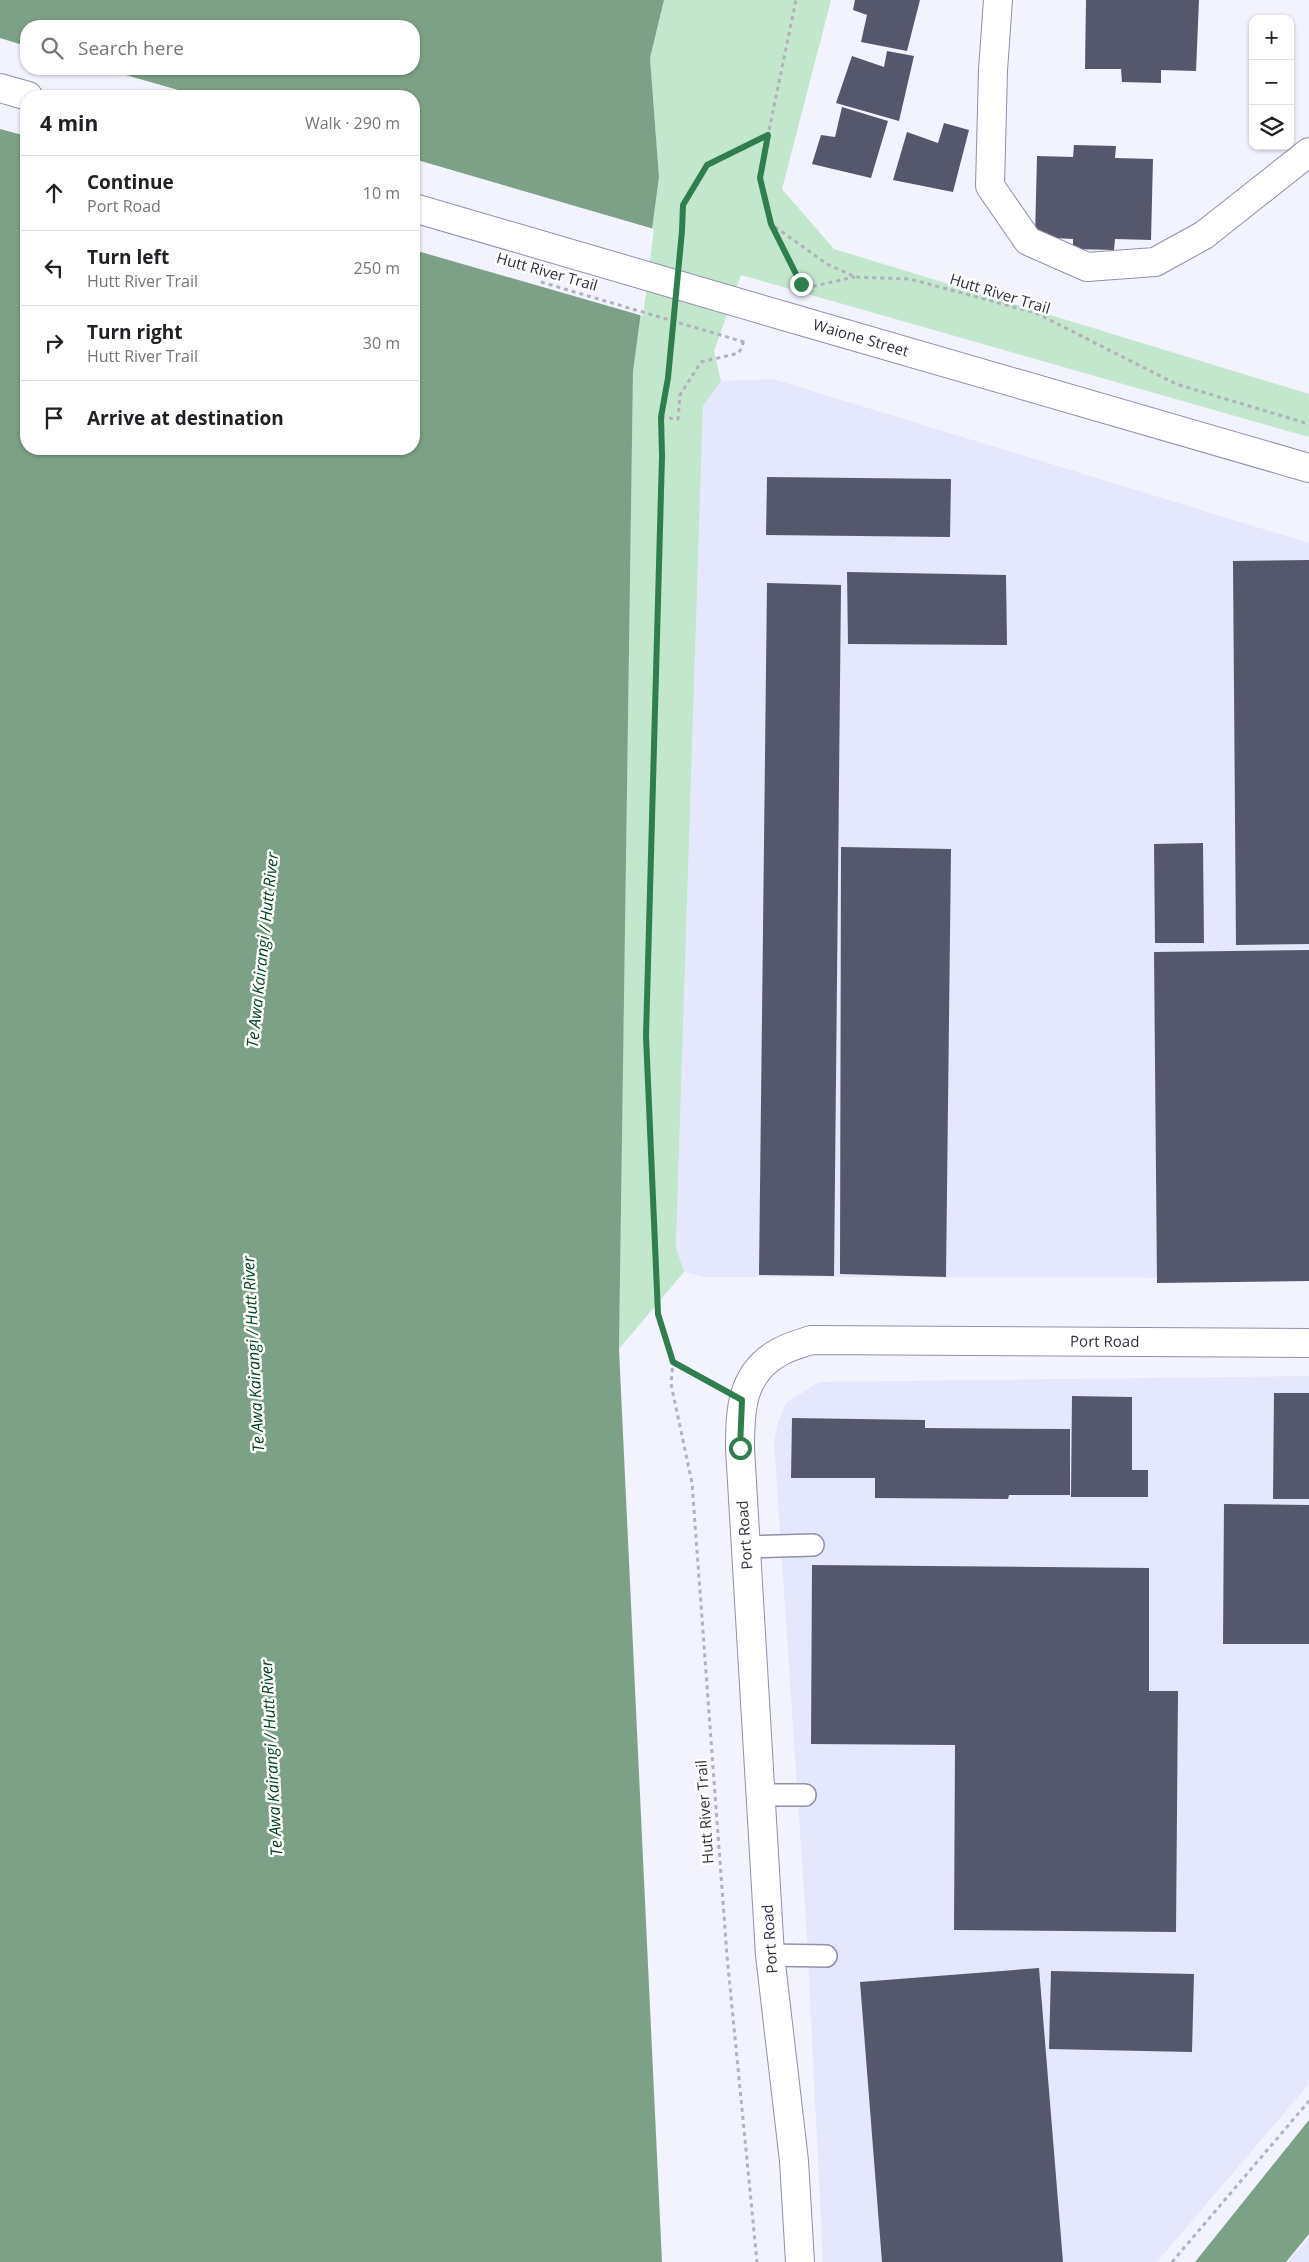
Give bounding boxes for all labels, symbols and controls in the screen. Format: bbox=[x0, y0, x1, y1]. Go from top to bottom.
map controls bbox=[1249, 15, 1294, 150]
button: + bbox=[1249, 15, 1294, 60]
search box bbox=[20, 20, 420, 75]
icon: search bbox=[38, 34, 66, 62]
text: Search here bbox=[78, 35, 184, 61]
button: − bbox=[1249, 60, 1294, 105]
button: layers bbox=[1249, 105, 1294, 150]
text: 4 min bbox=[40, 109, 98, 137]
text: Walk · 290 m bbox=[305, 112, 400, 134]
text: Continue bbox=[87, 169, 174, 195]
icon: ahead bbox=[40, 179, 68, 207]
text: 10 m bbox=[363, 182, 400, 204]
text: Port Road bbox=[87, 195, 161, 217]
text: Turn left bbox=[87, 244, 169, 270]
street label: Hutt River Trail bbox=[494, 247, 600, 295]
icon: left bbox=[40, 254, 68, 282]
text: 250 m bbox=[354, 257, 400, 279]
street label: Hutt River Trail bbox=[948, 268, 1053, 318]
text: Hutt River Trail bbox=[87, 270, 198, 292]
route end bbox=[790, 273, 813, 296]
street label: Waione Street bbox=[811, 314, 911, 361]
text: Turn right bbox=[87, 319, 182, 345]
icon: right bbox=[40, 329, 68, 357]
text: 30 m bbox=[363, 332, 400, 354]
text: Hutt River Trail bbox=[87, 345, 198, 367]
icon: arrive bbox=[40, 404, 68, 432]
text: Arrive at destination bbox=[87, 405, 284, 431]
water label: Te Awa Kairangi / Hutt River bbox=[241, 851, 283, 1049]
water label: Te Awa Kairangi / Hutt River bbox=[237, 1255, 269, 1453]
street label: Port Road bbox=[1070, 1331, 1139, 1351]
route start bbox=[729, 1437, 752, 1460]
street label: Port Road bbox=[732, 1500, 756, 1570]
water label: Te Awa Kairangi / Hutt River bbox=[255, 1659, 287, 1857]
street label: Hutt River Trail bbox=[690, 1759, 718, 1865]
street label: Port Road bbox=[757, 1904, 781, 1974]

